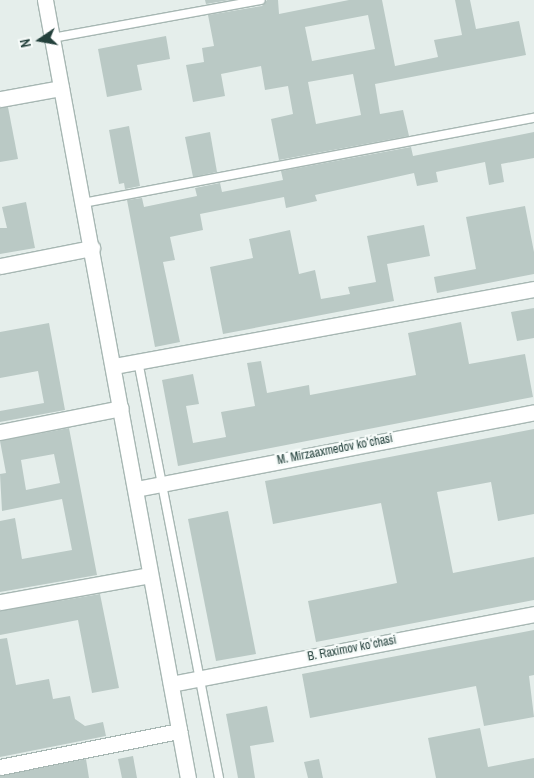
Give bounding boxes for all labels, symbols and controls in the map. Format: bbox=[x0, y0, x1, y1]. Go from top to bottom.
north arrow bbox=[15, 15, 65, 65]
text: N bbox=[16, 37, 35, 49]
street label: M. Mirzaaxmedov koʻchasi bbox=[276, 432, 394, 468]
street label: B. Raximov koʻchasi bbox=[306, 633, 398, 665]

